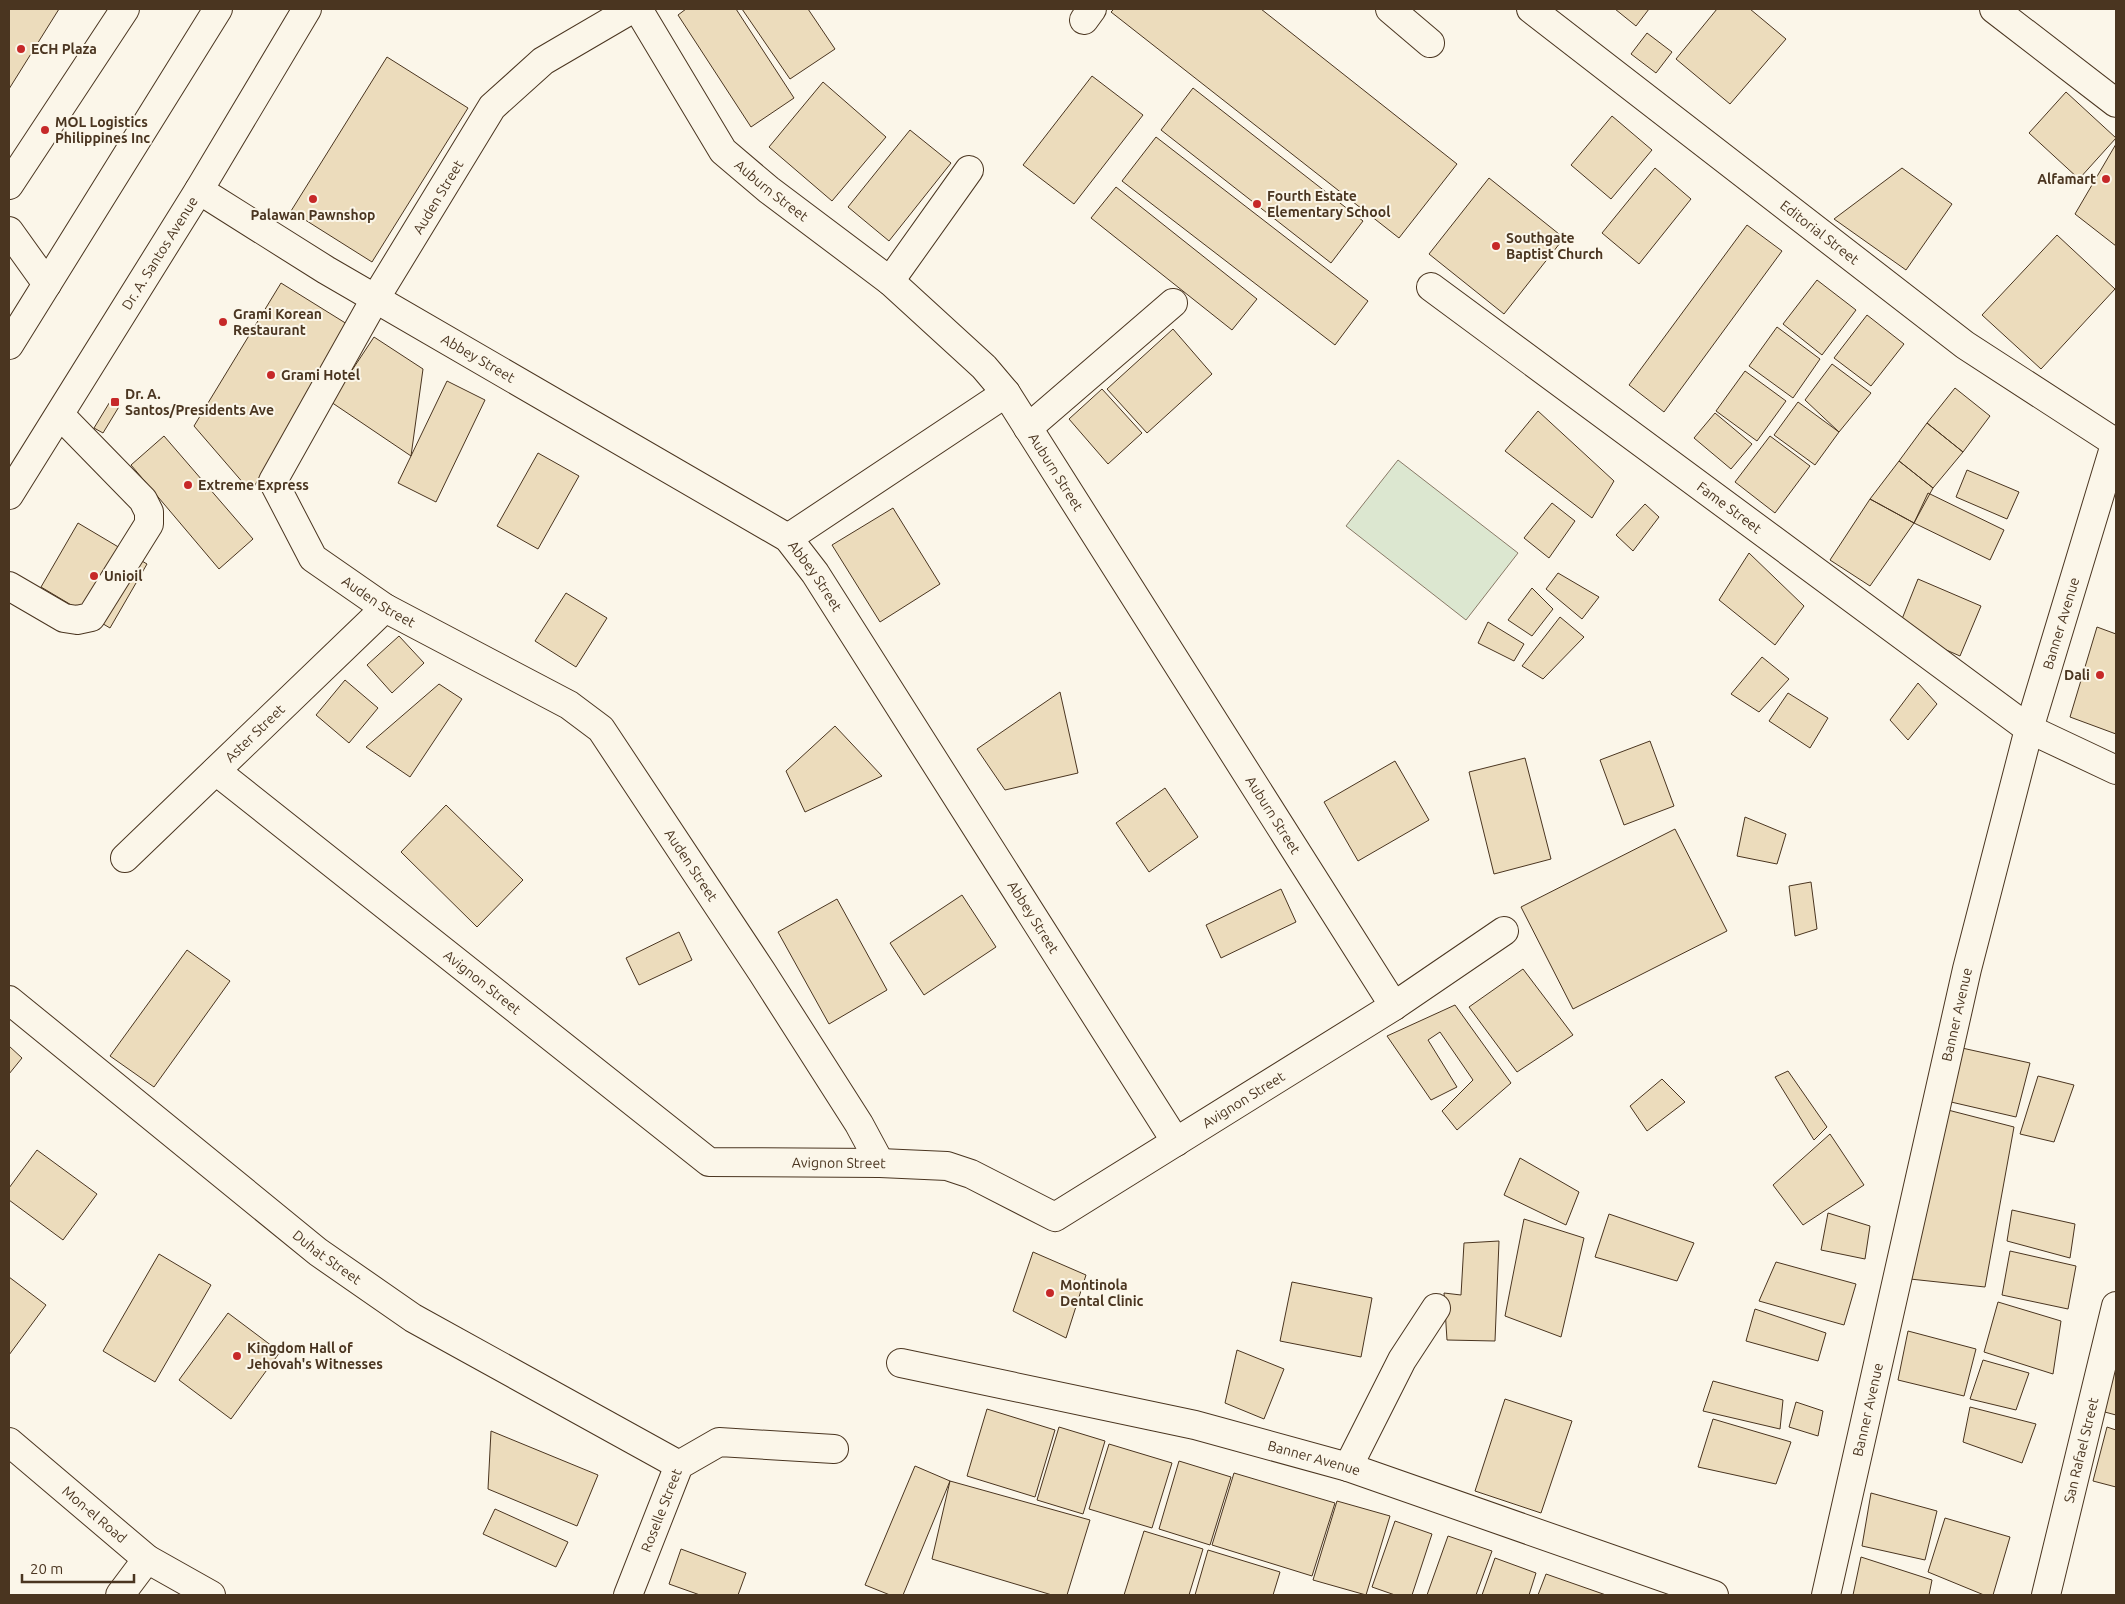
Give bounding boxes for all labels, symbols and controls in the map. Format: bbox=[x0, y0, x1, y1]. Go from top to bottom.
place label: ECH Plaza bbox=[31, 41, 97, 57]
marker: ECH Plaza bbox=[15, 43, 27, 55]
place label: MOL Logistics Philippines Inc bbox=[55, 114, 150, 146]
marker: MOL Logistics Philippines Inc bbox=[39, 124, 51, 136]
street label: Auden Street bbox=[410, 157, 467, 237]
street label: Auburn Street bbox=[732, 157, 812, 225]
place label: Alfamart bbox=[2037, 171, 2096, 187]
marker: Alfamart bbox=[2100, 173, 2112, 185]
place label: Fourth Estate Elementary School bbox=[1267, 188, 1390, 220]
marker: Palawan Pawnshop bbox=[307, 193, 319, 205]
street label: Dr. A. Santos Avenue bbox=[119, 194, 201, 313]
street label: Editorial Street bbox=[1777, 197, 1862, 268]
marker: Fourth Estate Elementary School bbox=[1251, 198, 1263, 210]
place label: Palawan Pawnshop bbox=[251, 207, 375, 223]
place label: Southgate Baptist Church bbox=[1506, 230, 1603, 262]
marker: Southgate Baptist Church bbox=[1490, 240, 1502, 252]
place label: Grami Korean Restaurant bbox=[233, 306, 322, 338]
marker: Grami Korean Restaurant bbox=[217, 316, 229, 328]
street label: Abbey Street bbox=[439, 331, 518, 386]
place label: Grami Hotel bbox=[281, 367, 360, 383]
marker: Grami Hotel bbox=[265, 369, 277, 381]
place label: Dr. A. Santos/Presidents Ave bbox=[125, 386, 274, 418]
marker: Dr. A. Santos/Presidents Ave bbox=[109, 396, 121, 408]
street label: Auburn Street bbox=[1025, 430, 1087, 514]
place label: Extreme Express bbox=[198, 477, 309, 493]
street label: Fame Street bbox=[1694, 478, 1765, 537]
marker: Extreme Express bbox=[182, 479, 194, 491]
street label: Abbey Street bbox=[785, 538, 845, 615]
place label: Unioil bbox=[104, 568, 142, 584]
marker: Unioil bbox=[88, 570, 100, 582]
street label: Auden Street bbox=[339, 573, 418, 631]
street label: Banner Avenue bbox=[2039, 575, 2082, 671]
place label: Dali bbox=[2064, 667, 2090, 683]
marker: Dali bbox=[2094, 669, 2106, 681]
street label: Aster Street bbox=[222, 701, 288, 765]
street label: Auburn Street bbox=[1242, 773, 1304, 857]
street label: Auden Street bbox=[662, 826, 721, 905]
street label: Abbey Street bbox=[1005, 878, 1062, 957]
street label: Avignon Street bbox=[441, 947, 524, 1018]
street label: Banner Avenue bbox=[1938, 966, 1975, 1063]
street label: Avignon Street bbox=[1199, 1068, 1288, 1131]
street label: Avignon Street bbox=[792, 1154, 887, 1171]
street label: Duhat Street bbox=[290, 1227, 365, 1288]
place label: Montinola Dental Clinic bbox=[1060, 1277, 1144, 1309]
marker: Montinola Dental Clinic bbox=[1044, 1287, 1056, 1299]
place label: Kingdom Hall of Jehovah's Witnesses bbox=[247, 1340, 383, 1372]
marker: Kingdom Hall of Jehovah's Witnesses bbox=[231, 1350, 243, 1362]
street label: Banner Avenue bbox=[1849, 1361, 1886, 1458]
street label: San Rafael Street bbox=[2061, 1395, 2102, 1505]
street label: Banner Avenue bbox=[1266, 1437, 1363, 1479]
street label: Roselle Street bbox=[638, 1466, 685, 1554]
street label: Mon-el Road bbox=[59, 1483, 130, 1546]
scale bar bbox=[22, 1552, 135, 1584]
text: 20 m bbox=[30, 1560, 63, 1577]

